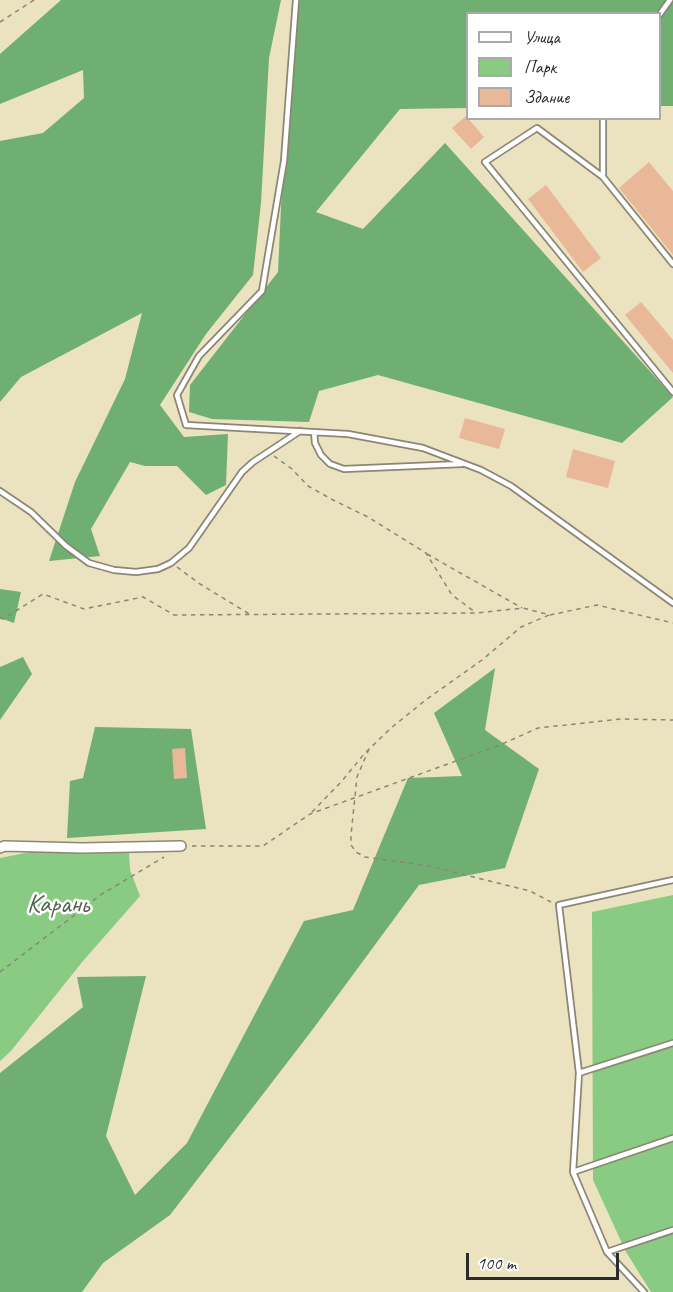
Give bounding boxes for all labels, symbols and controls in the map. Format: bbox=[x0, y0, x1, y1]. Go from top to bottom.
legend bbox=[466, 12, 661, 120]
text: Улица bbox=[524, 26, 560, 48]
text: Парк bbox=[524, 56, 556, 78]
text: Здание bbox=[524, 86, 569, 108]
park label: Карань bbox=[27, 889, 89, 921]
scale bar bbox=[469, 1241, 622, 1279]
text: 100 m bbox=[477, 1252, 516, 1274]

